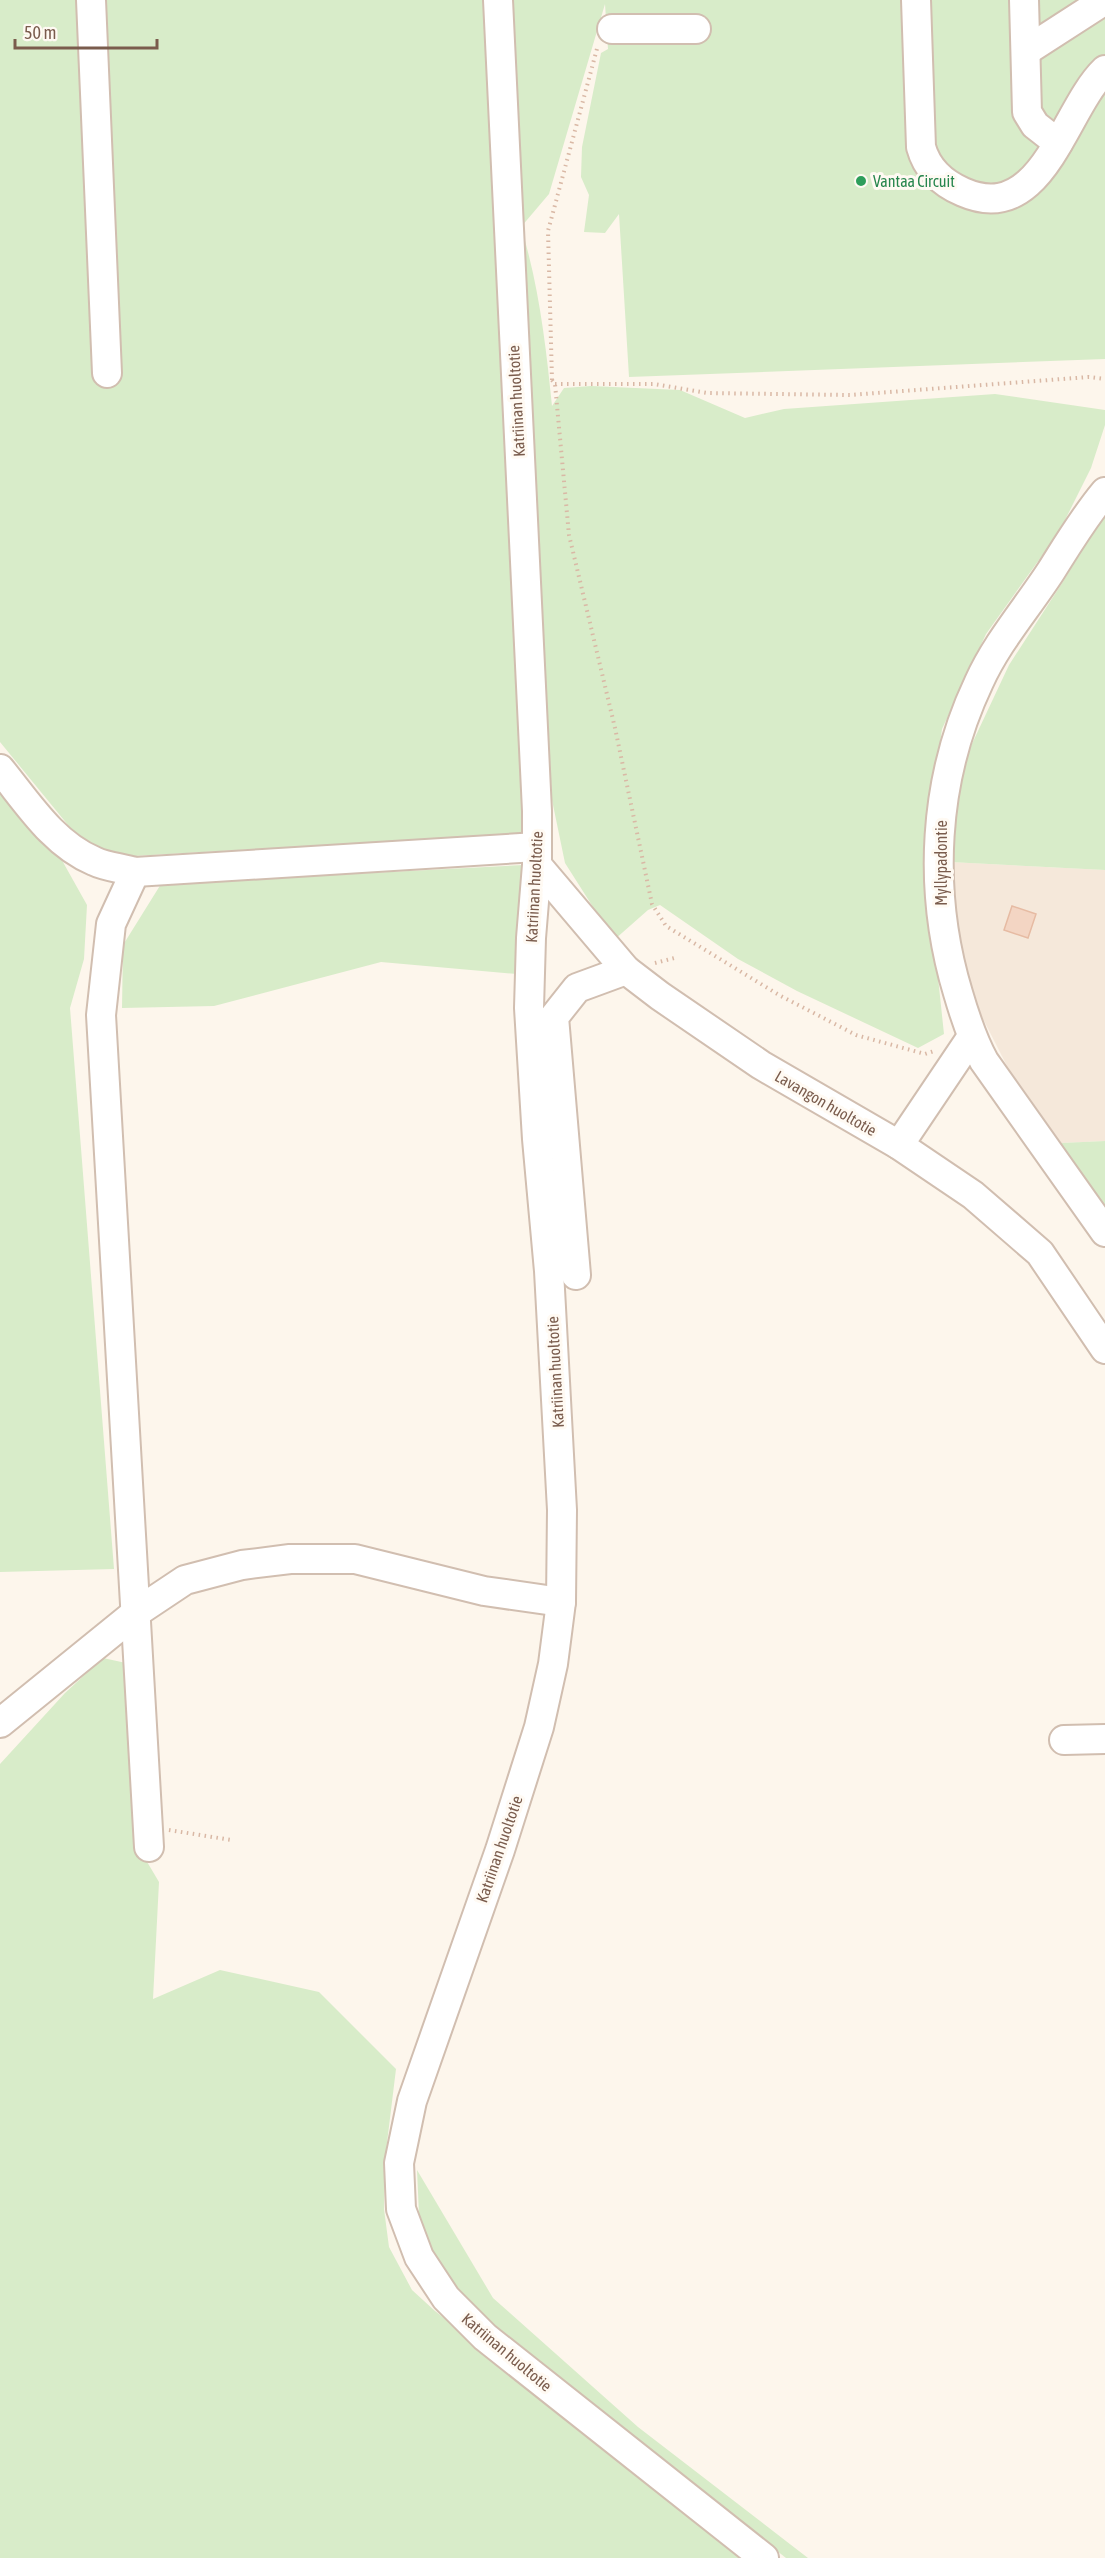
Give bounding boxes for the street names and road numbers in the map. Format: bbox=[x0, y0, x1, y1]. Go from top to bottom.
street label: Katriinan huoltotie bbox=[504, 345, 528, 457]
street label: Myllypadontie bbox=[932, 820, 951, 906]
street label: Katriinan huoltotie bbox=[522, 831, 546, 943]
street label: Lavangon huoltotie bbox=[772, 1067, 880, 1140]
street label: Katriinan huoltotie bbox=[543, 1316, 567, 1428]
street label: Katriinan huoltotie bbox=[472, 1793, 526, 1905]
street label: Katriinan huoltotie bbox=[458, 2309, 556, 2395]

